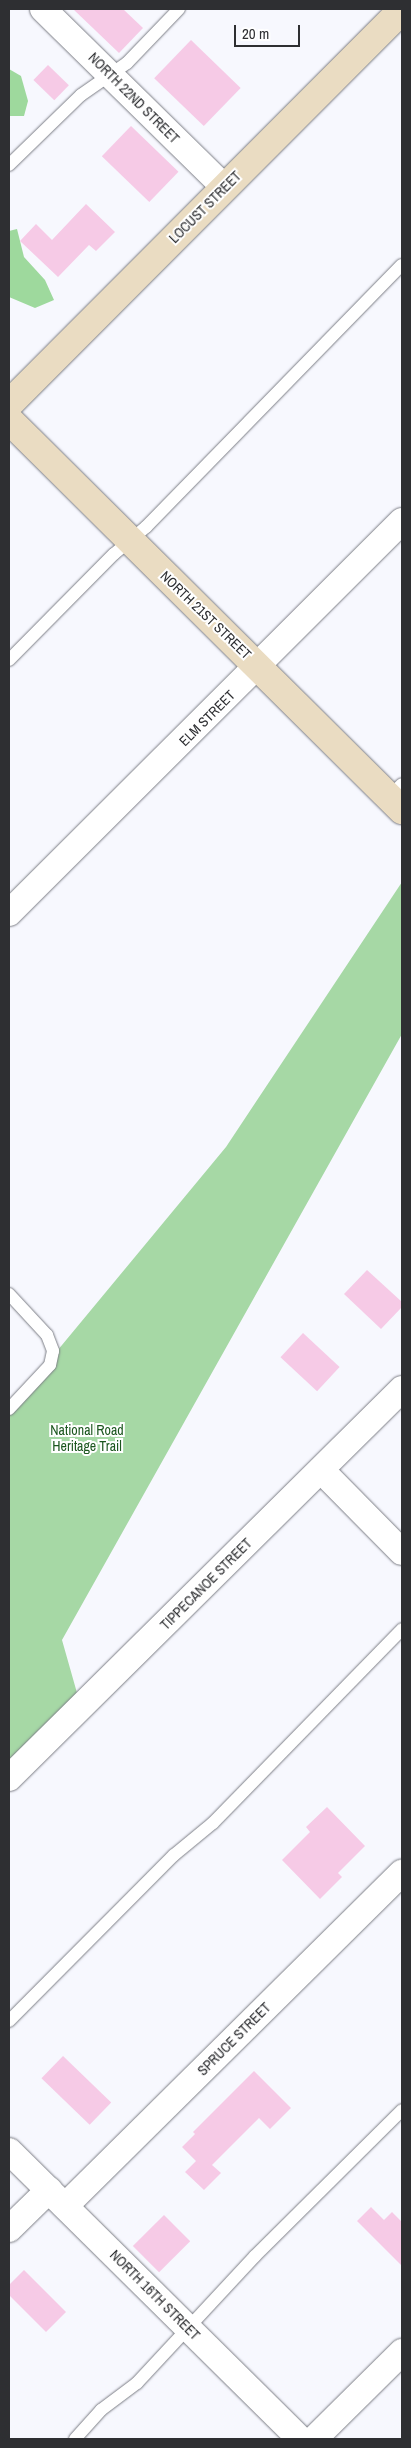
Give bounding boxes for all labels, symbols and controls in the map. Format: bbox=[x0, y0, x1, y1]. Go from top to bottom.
scale bar bbox=[236, 15, 302, 47]
text: 20 m bbox=[242, 23, 269, 44]
street label: NORTH 22ND STREET bbox=[85, 49, 183, 147]
street label: LOCUST STREET bbox=[165, 167, 245, 247]
street label: NORTH 21ST STREET bbox=[157, 567, 255, 663]
street label: ELM STREET bbox=[176, 687, 238, 749]
park label: National Road Heritage Trail bbox=[50, 1422, 124, 1454]
street label: TIPPECANOE STREET bbox=[157, 1535, 255, 1633]
street label: SPRUCE STREET bbox=[194, 1999, 274, 2079]
street label: NORTH 16TH STREET bbox=[107, 2247, 203, 2343]

